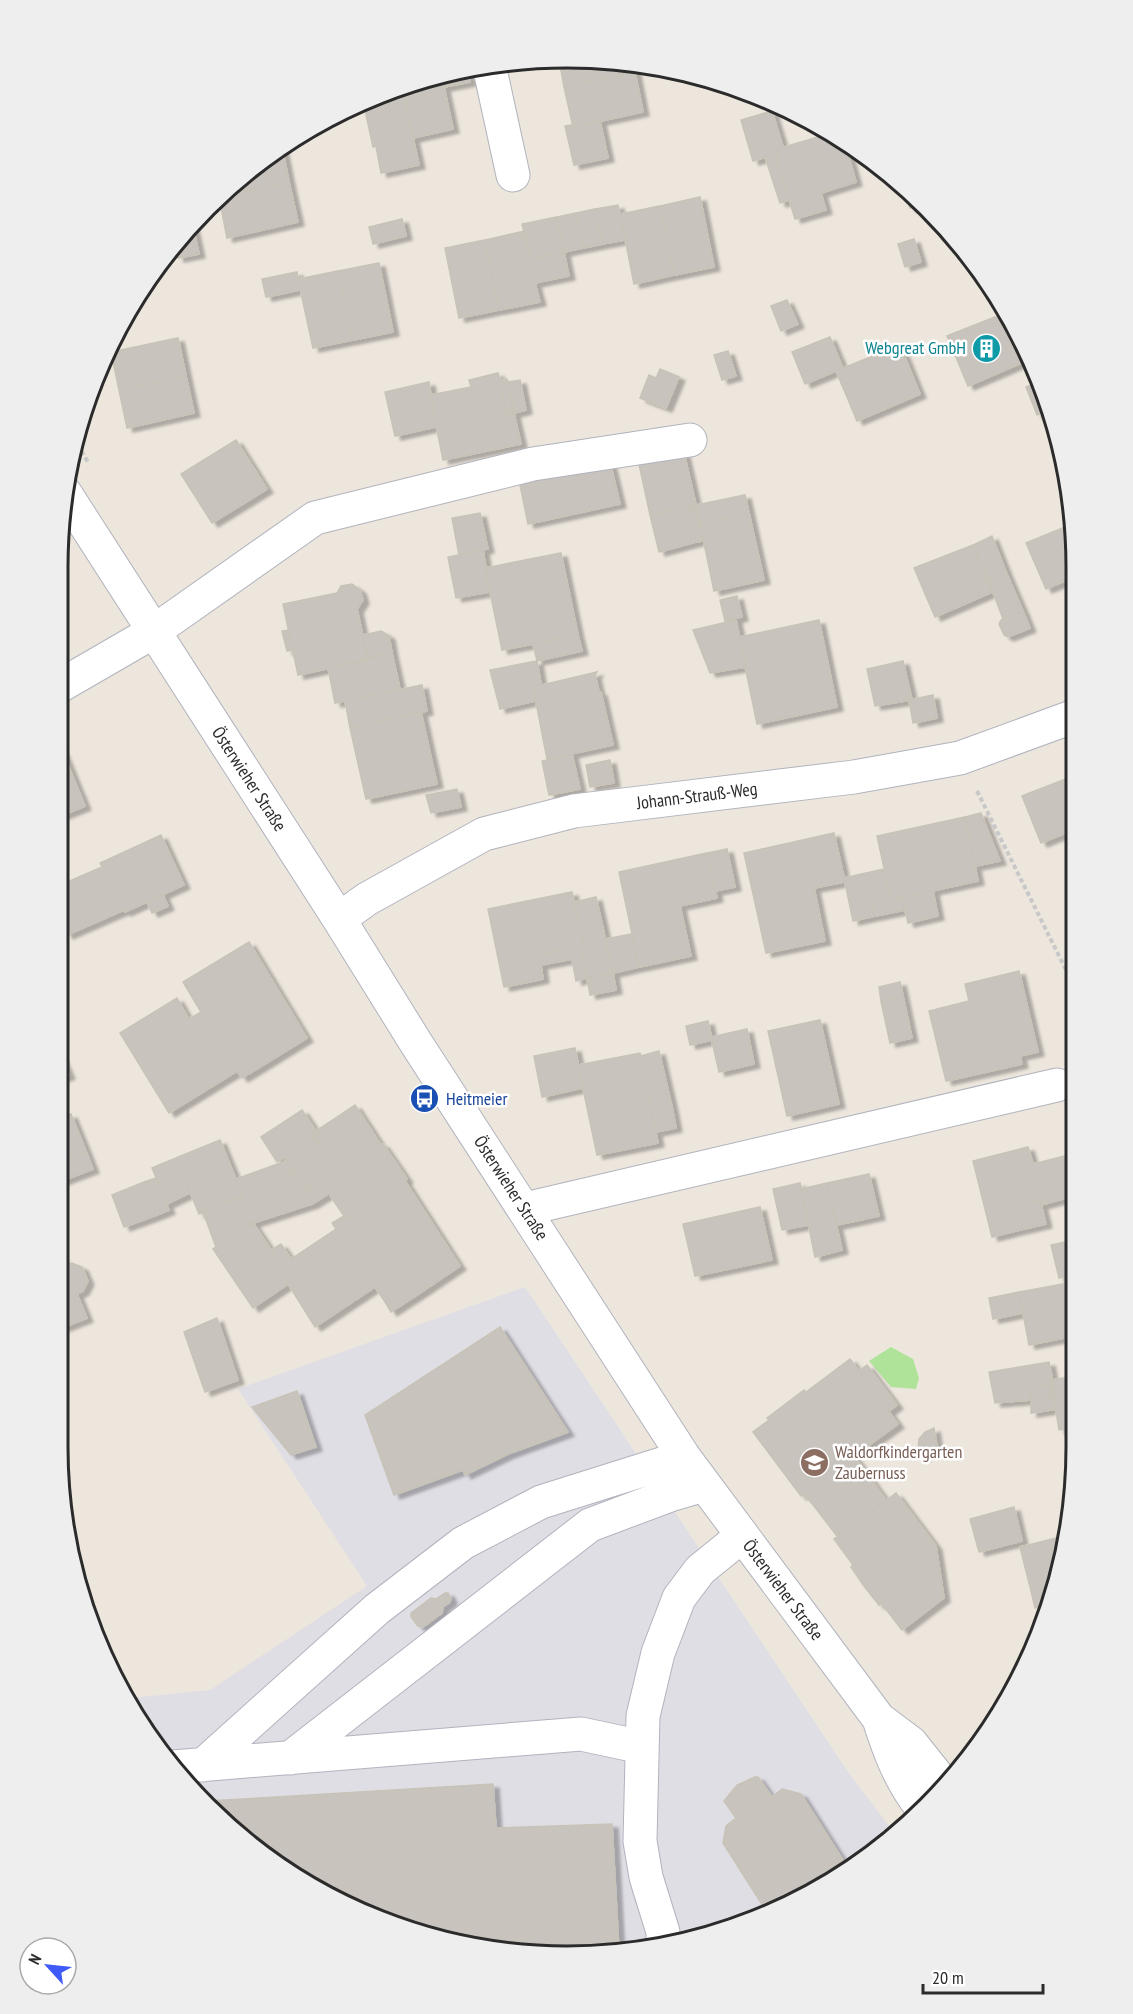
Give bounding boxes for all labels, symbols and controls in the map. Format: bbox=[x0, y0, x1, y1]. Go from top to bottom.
building icon: Webgreat GmbH bbox=[971, 332, 1003, 364]
place label: Webgreat GmbH bbox=[865, 336, 966, 359]
street label: Österwieher Straße bbox=[207, 722, 292, 835]
street label: Johann-Strauß-Weg bbox=[634, 777, 759, 814]
bus stop icon: Heitmeier bbox=[409, 1083, 441, 1115]
place label: Heitmeier bbox=[446, 1087, 507, 1110]
street label: Österwieher Straße bbox=[469, 1131, 554, 1244]
place label: Waldorfkindergarten Zaubernuss bbox=[835, 1440, 962, 1484]
school or university icon: Waldorfkindergarten Zaubernuss bbox=[798, 1446, 830, 1478]
street label: Österwieher Straße bbox=[738, 1535, 829, 1645]
north arrow bbox=[18, 1936, 78, 1996]
text: N bbox=[24, 1951, 46, 1968]
scale bar bbox=[923, 1957, 1043, 1995]
text: 20 m bbox=[932, 1966, 964, 1989]

